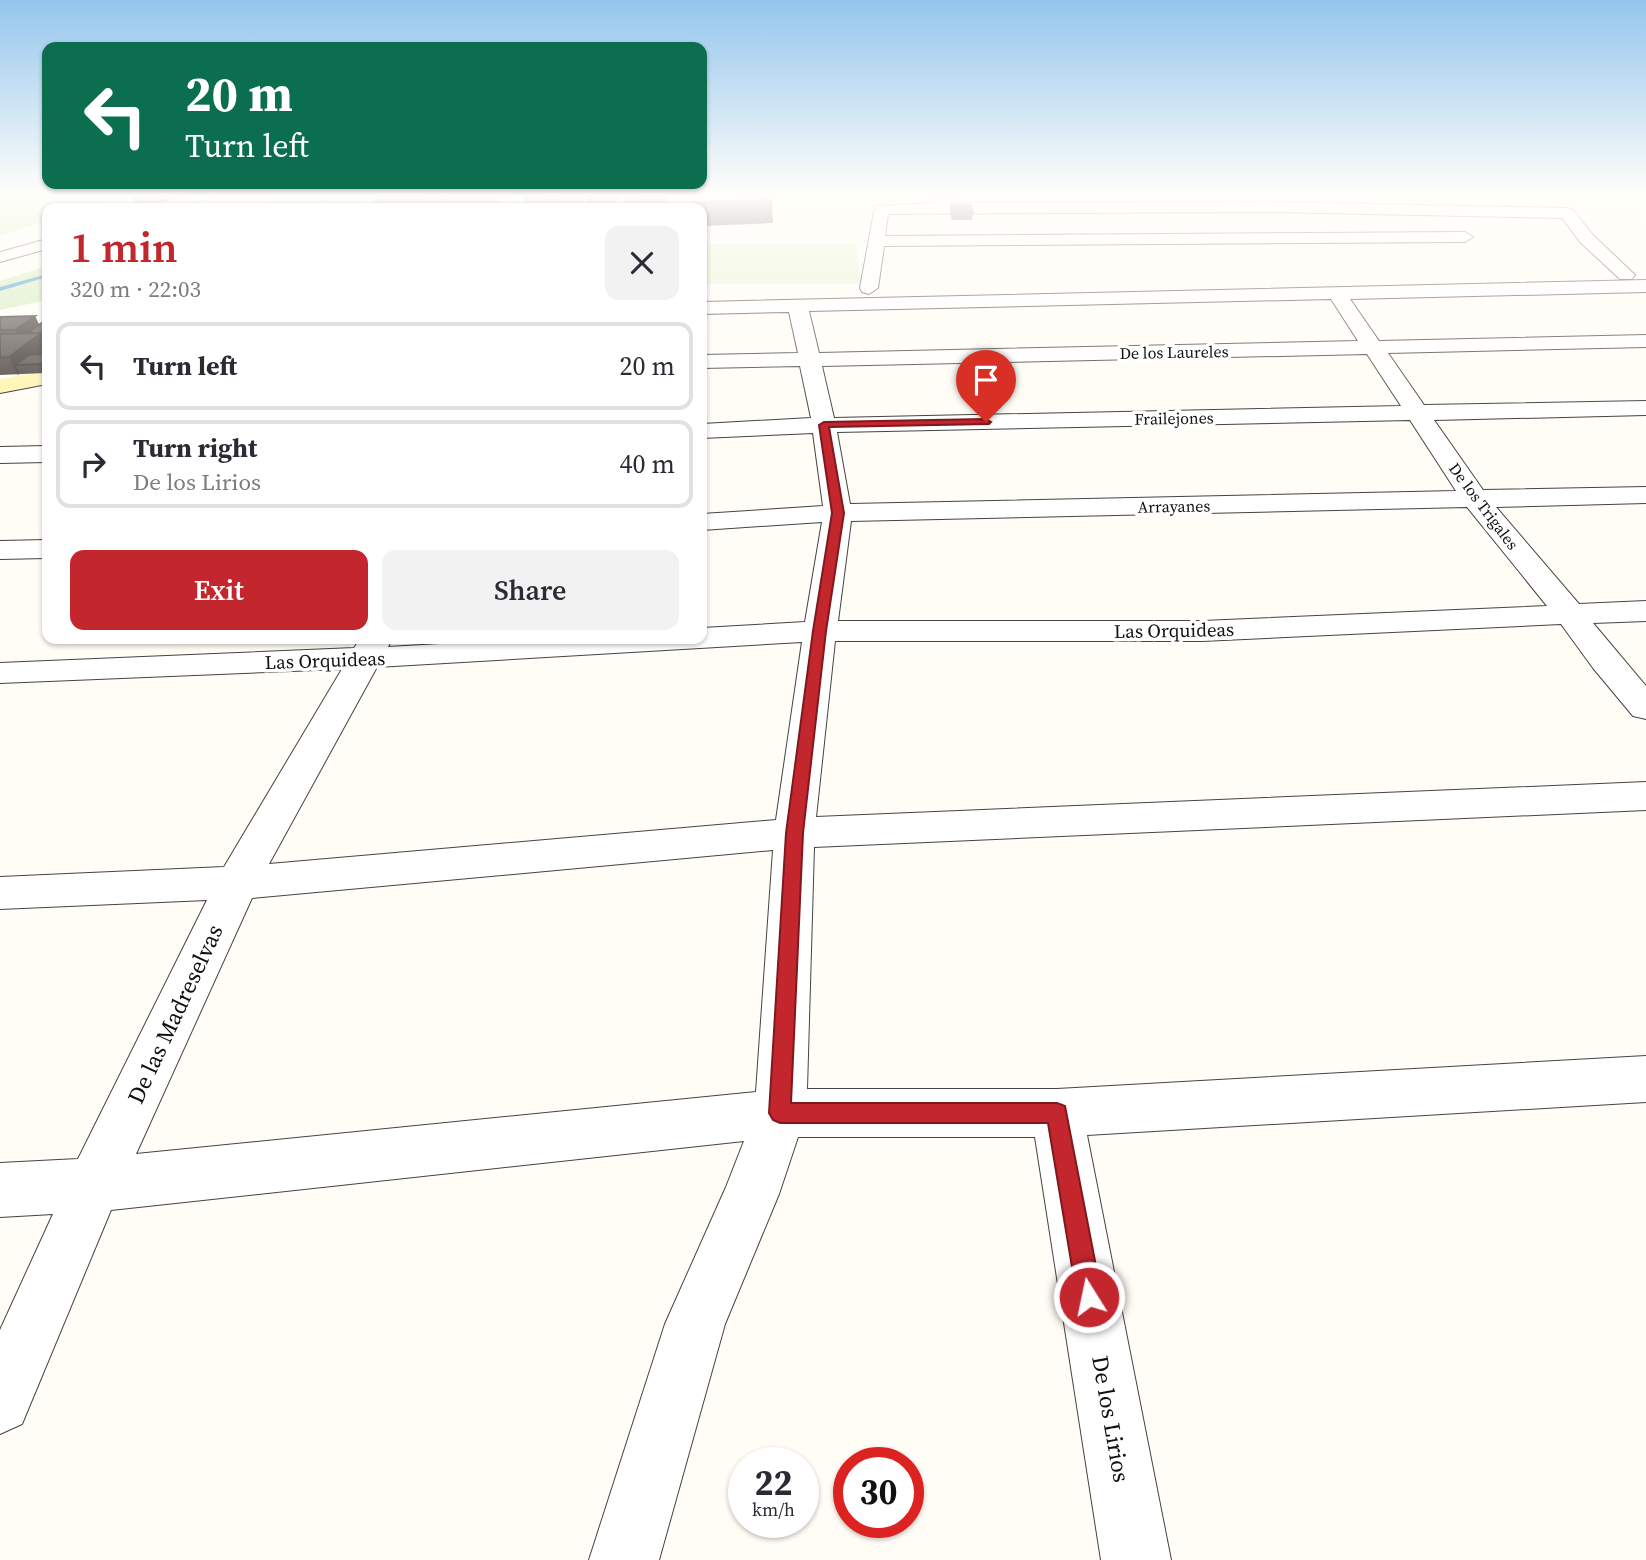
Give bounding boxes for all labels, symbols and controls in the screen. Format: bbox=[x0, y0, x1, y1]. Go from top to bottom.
text: 20 m bbox=[185, 60, 293, 127]
icon: left bbox=[70, 70, 161, 161]
text: Turn left bbox=[185, 124, 309, 168]
text: 1 min bbox=[70, 218, 178, 276]
button: close bbox=[605, 226, 679, 300]
text: 320 m · 22:03 bbox=[70, 273, 201, 305]
street label: De los Laureles bbox=[1119, 340, 1229, 364]
icon: left bbox=[74, 347, 112, 385]
text: Turn left bbox=[133, 348, 237, 384]
text: 20 m bbox=[620, 348, 675, 384]
pin bbox=[956, 350, 1016, 422]
icon: arrive bbox=[967, 361, 1005, 399]
street label: Frailejones bbox=[1134, 406, 1214, 430]
text: Turn right bbox=[133, 430, 257, 466]
icon: right bbox=[74, 445, 112, 483]
text: 40 m bbox=[620, 446, 675, 482]
street label: De los Trigales bbox=[1444, 458, 1524, 554]
text: De los Lirios bbox=[133, 466, 261, 498]
street label: Arrayanes bbox=[1137, 494, 1211, 518]
button: Exit bbox=[70, 550, 368, 630]
button: Share bbox=[382, 550, 679, 630]
street label: Las Orquideas bbox=[1114, 616, 1234, 644]
street label: Las Orquideas bbox=[264, 645, 386, 675]
street label: De las Madreselvas bbox=[119, 919, 231, 1109]
position arrow bbox=[1052, 1260, 1126, 1334]
street label: De los Lirios bbox=[1084, 1353, 1138, 1485]
speed limit sign: 30 bbox=[833, 1447, 924, 1538]
text: 22 bbox=[755, 1459, 792, 1507]
text: km/h bbox=[752, 1497, 795, 1522]

